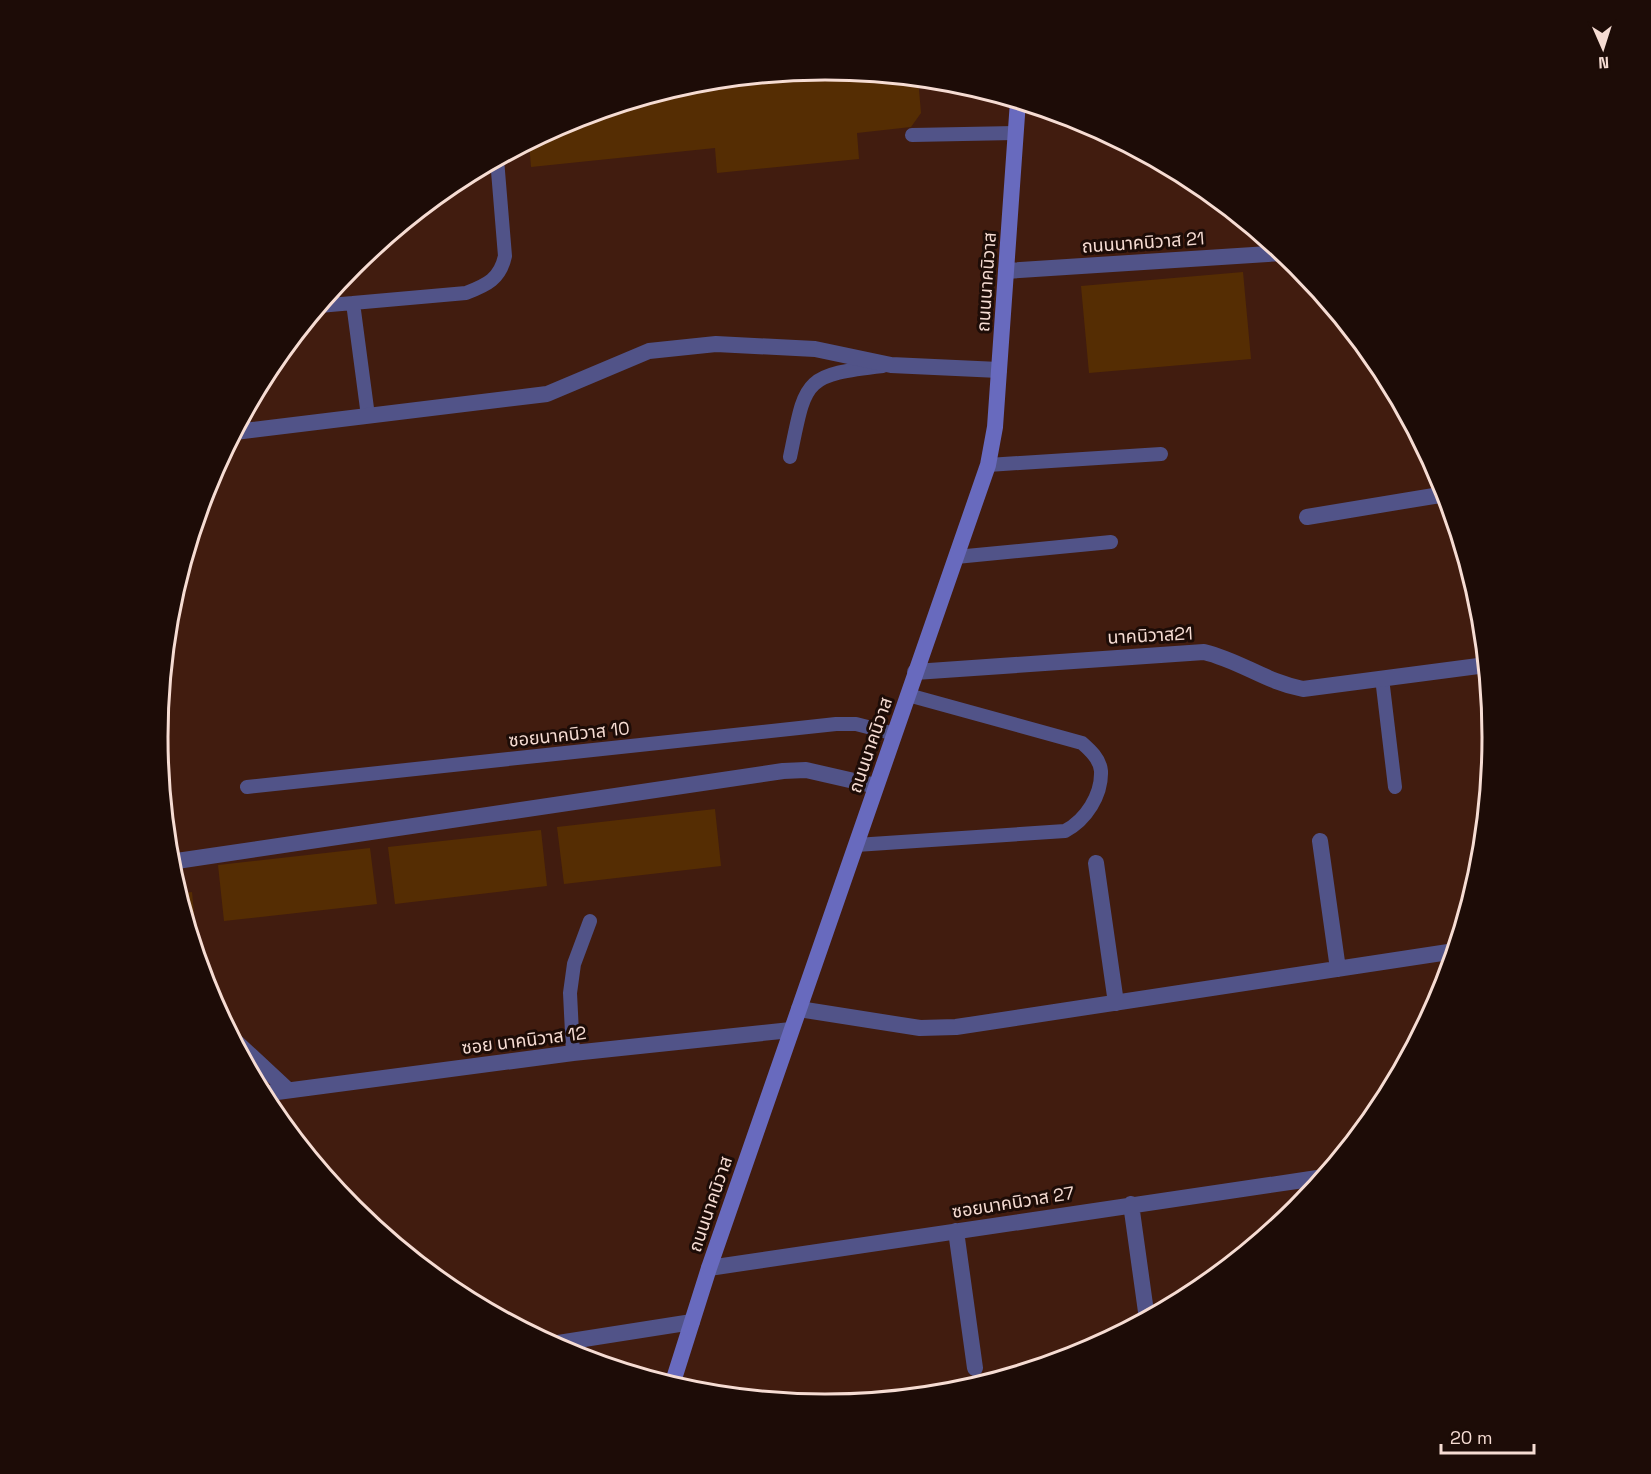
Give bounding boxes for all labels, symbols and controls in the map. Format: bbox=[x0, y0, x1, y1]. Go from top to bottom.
north arrow bbox=[1573, 18, 1633, 78]
text: N bbox=[1598, 52, 1610, 73]
street label: ถนนนาคนิวาส 21 bbox=[1081, 226, 1205, 258]
street label: ถนนนาคนิวาส bbox=[971, 231, 1001, 333]
street label: นาคนิวาส21 bbox=[1107, 621, 1193, 649]
street label: ถนนนาคนิวาส bbox=[843, 694, 897, 796]
street label: ซอยนาคนิวาส 10 bbox=[507, 716, 631, 752]
street label: ซอย นาคนิวาส 12 bbox=[460, 1021, 588, 1059]
street label: ถนนนาคนิวาส bbox=[683, 1153, 737, 1255]
street label: ซอยนาคนิวาส 27 bbox=[950, 1181, 1076, 1223]
scale bar bbox=[1441, 1417, 1534, 1455]
text: 20 m bbox=[1450, 1426, 1493, 1449]

